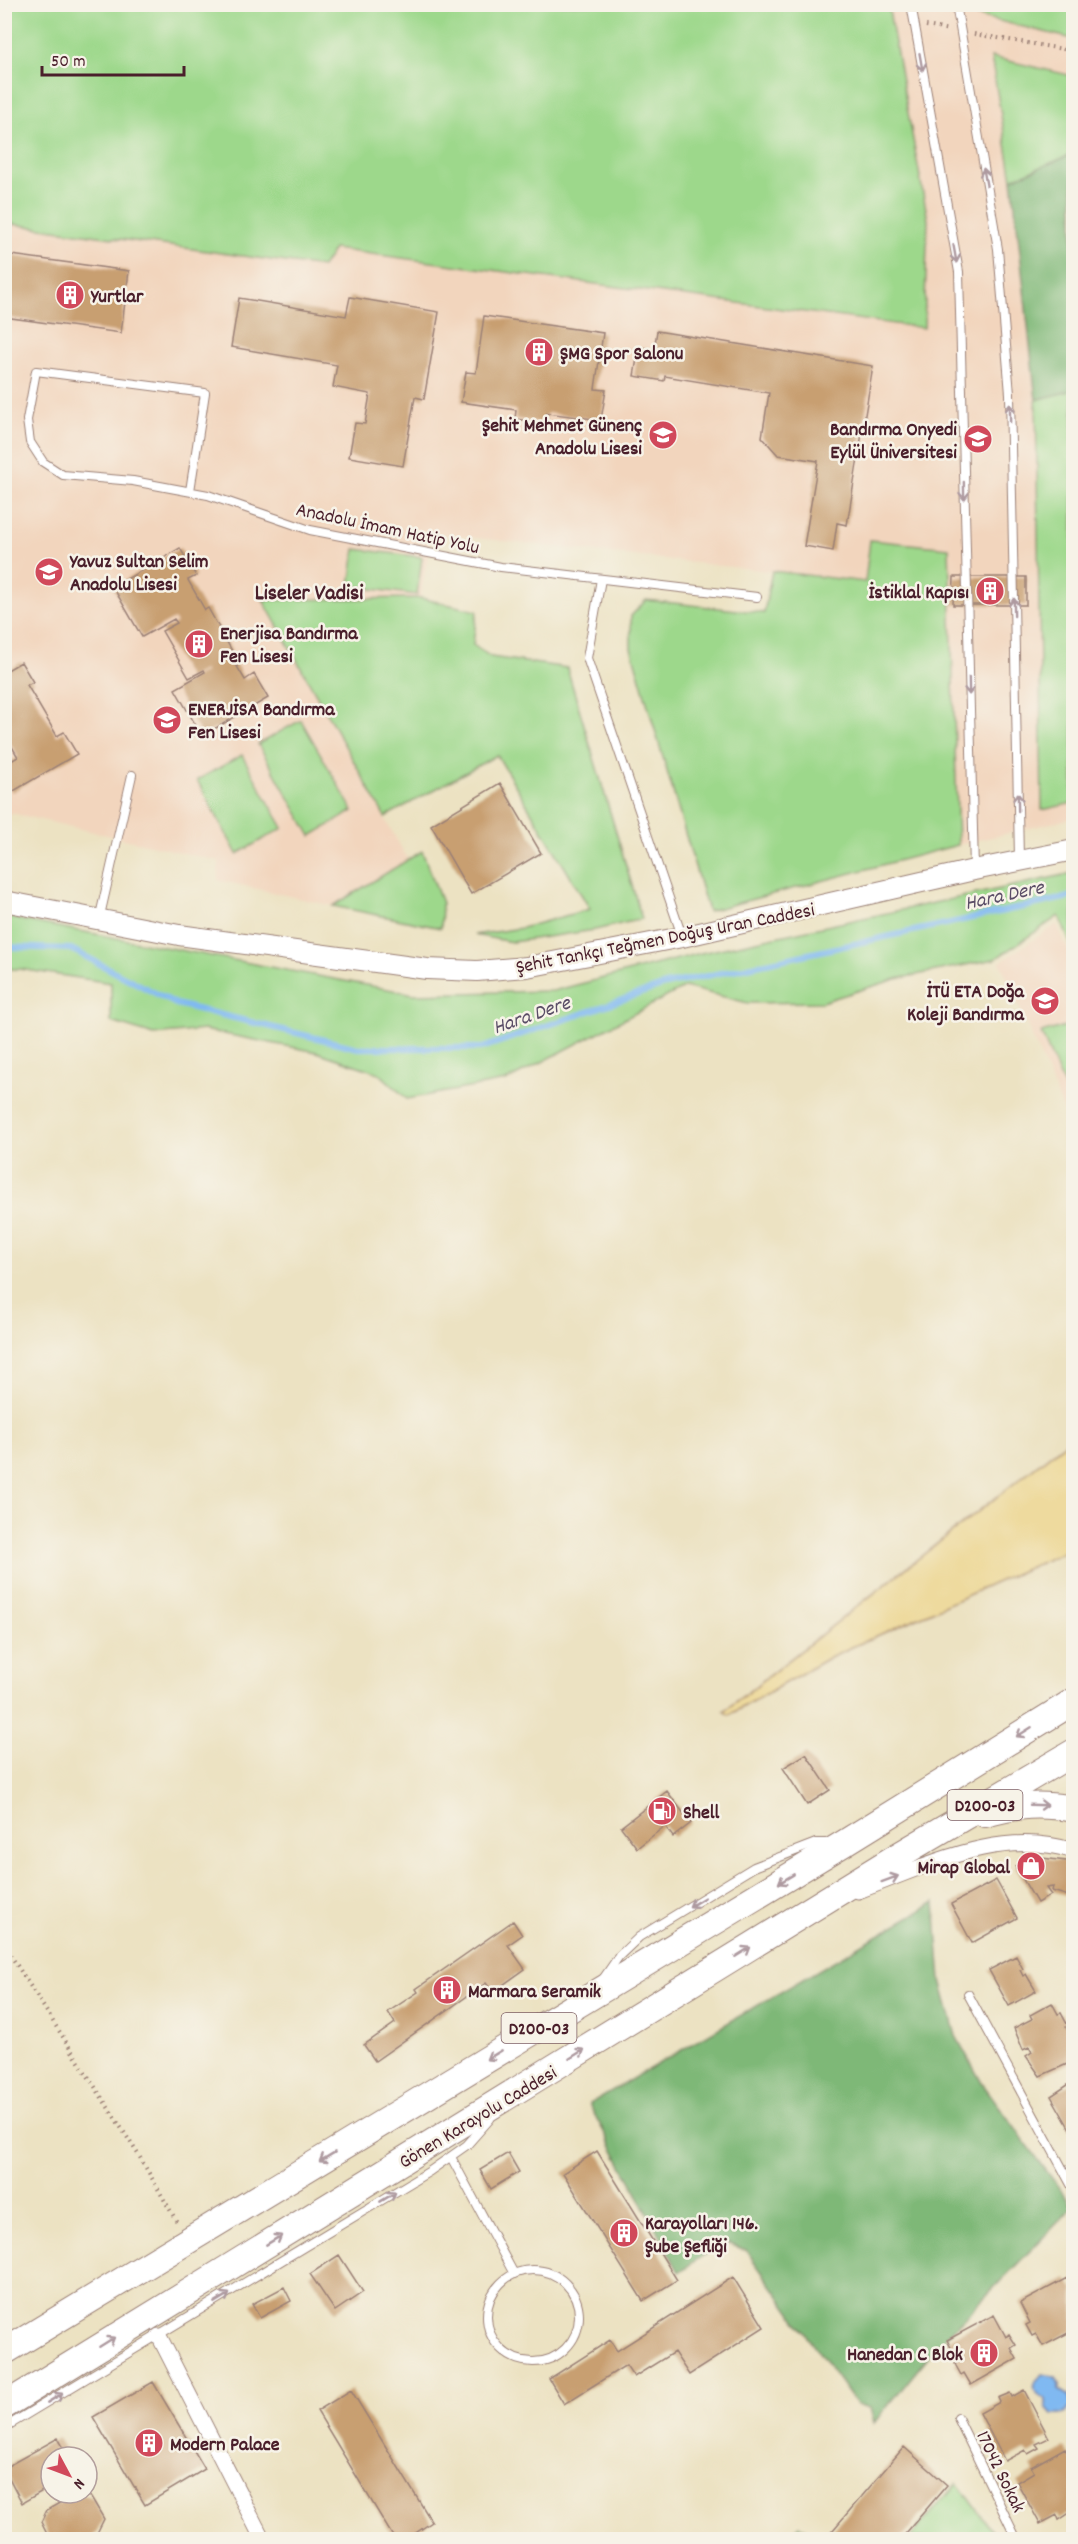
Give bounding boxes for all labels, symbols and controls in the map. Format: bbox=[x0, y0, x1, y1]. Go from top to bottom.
scale bar bbox=[42, 39, 184, 77]
text: 50 m bbox=[51, 50, 86, 75]
one-way arrow bbox=[916, 52, 927, 71]
one-way arrow bbox=[980, 168, 991, 187]
one-way arrow bbox=[950, 244, 961, 263]
building icon: Yurtlar bbox=[54, 279, 86, 311]
place label: Yurtlar bbox=[90, 284, 144, 312]
building icon: ŞMG Spor Salonu bbox=[523, 336, 555, 368]
place label: ŞMG Spor Salonu bbox=[560, 341, 683, 369]
one-way arrow bbox=[1004, 403, 1016, 423]
place label: Şehit Mehmet Günenç Anadolu Lisesi bbox=[482, 413, 642, 464]
place label: Bandırma Onyedi Eylül Üniversitesi bbox=[830, 417, 957, 468]
school or university icon: Şehit Mehmet Günenç Anadolu Lisesi bbox=[647, 419, 679, 451]
school or university icon: Bandırma Onyedi Eylül Üniversitesi bbox=[962, 423, 994, 455]
one-way arrow bbox=[958, 480, 970, 500]
street label: Anadolu İmam Hatip Yolu bbox=[293, 497, 482, 563]
place label: Yavuz Sultan Selim Anadolu Lisesi bbox=[69, 549, 209, 600]
school or university icon: Yavuz Sultan Selim Anadolu Lisesi bbox=[33, 556, 65, 588]
building icon: İstiklal Kapısı bbox=[974, 575, 1006, 607]
district label: Liseler Vadisi bbox=[255, 579, 363, 610]
place label: İstiklal Kapısı bbox=[869, 580, 969, 608]
one-way arrow bbox=[1008, 598, 1020, 618]
place label: Enerjisa Bandırma Fen Lisesi bbox=[220, 621, 358, 672]
building icon: Enerjisa Bandırma Fen Lisesi bbox=[183, 628, 215, 660]
one-way arrow bbox=[963, 675, 975, 695]
place label: ENERJİSA Bandırma Fen Lisesi bbox=[188, 697, 335, 748]
school or university icon: ENERJİSA Bandırma Fen Lisesi bbox=[151, 704, 183, 736]
one-way arrow bbox=[1012, 793, 1024, 813]
water label: Hara Dere bbox=[962, 874, 1049, 920]
street label: Şehit Tankçı Teğmen Doğuş Uran Caddesi bbox=[514, 897, 818, 983]
place label: İTÜ ETA Doğa Koleji Bandırma bbox=[907, 979, 1025, 1030]
school or university icon: İTÜ ETA Doğa Koleji Bandırma bbox=[1029, 985, 1061, 1017]
water label: Hara Dere bbox=[489, 989, 576, 1044]
one-way arrow bbox=[1016, 1727, 1033, 1739]
road number: D200-03 bbox=[948, 1790, 1022, 1820]
fuel station icon: Shell bbox=[646, 1795, 678, 1827]
place label: Shell bbox=[683, 1800, 720, 1828]
one-way arrow bbox=[1028, 1800, 1048, 1811]
shop icon: Mirap Global bbox=[1015, 1850, 1047, 1882]
place label: Mirap Global bbox=[917, 1855, 1010, 1883]
one-way arrow bbox=[778, 1873, 795, 1885]
one-way arrow bbox=[881, 1873, 899, 1884]
one-way arrow bbox=[689, 1896, 706, 1908]
one-way arrow bbox=[734, 1945, 751, 1957]
building icon: Marmara Seramik bbox=[431, 1974, 463, 2006]
place label: Marmara Seramik bbox=[468, 1979, 601, 2007]
road number: D200-03 bbox=[502, 2013, 576, 2043]
one-way arrow bbox=[568, 2048, 585, 2060]
one-way arrow bbox=[486, 2050, 503, 2062]
street label: Gönen Karayolu Caddesi bbox=[394, 2060, 563, 2177]
one-way arrow bbox=[319, 2151, 336, 2163]
one-way arrow bbox=[379, 2190, 396, 2202]
place label: Karayolları 146. Şube Şefliği bbox=[645, 2211, 758, 2262]
building icon: Karayolları 146. Şube Şefliği bbox=[608, 2217, 640, 2249]
one-way arrow bbox=[265, 2233, 282, 2245]
one-way arrow bbox=[213, 2291, 230, 2303]
one-way arrow bbox=[99, 2335, 116, 2348]
building icon: Hanedan C Blok bbox=[968, 2337, 1000, 2369]
place label: Hanedan C Blok bbox=[847, 2342, 963, 2370]
one-way arrow bbox=[46, 2392, 63, 2404]
building icon: Modern Palace bbox=[133, 2427, 165, 2459]
street label: 17042 Sokak bbox=[967, 2427, 1031, 2518]
place label: Modern Palace bbox=[170, 2432, 280, 2460]
north arrow bbox=[39, 2445, 99, 2505]
text: N bbox=[67, 2473, 90, 2494]

